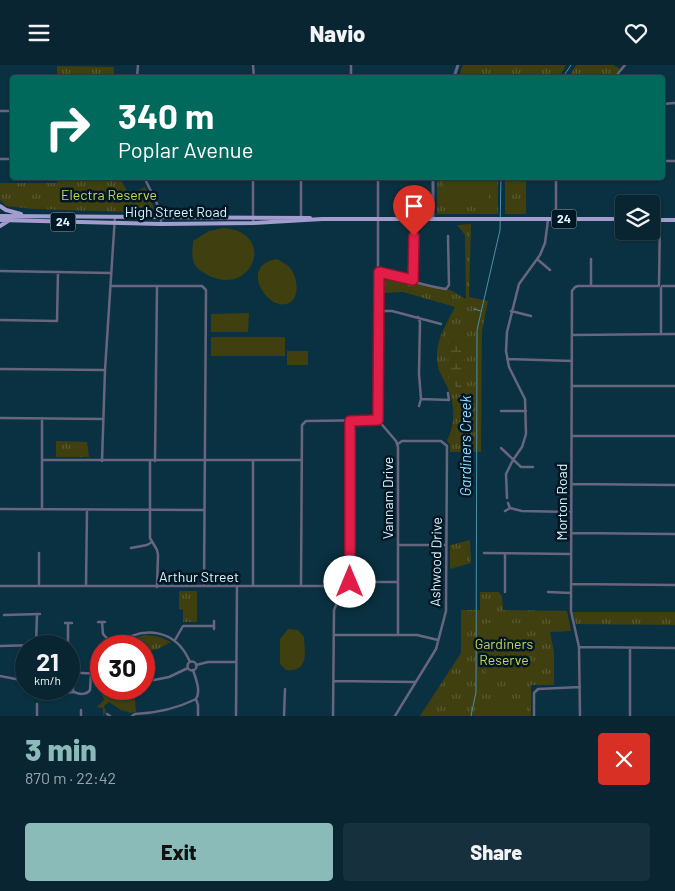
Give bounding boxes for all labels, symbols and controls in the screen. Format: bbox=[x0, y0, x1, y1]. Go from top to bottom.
icon: menu bbox=[25, 19, 53, 47]
icon: heart bbox=[622, 19, 650, 47]
text: Navio bbox=[310, 20, 365, 46]
text: 340 m bbox=[118, 94, 214, 136]
icon: right bbox=[35, 95, 100, 160]
text: Poplar Avenue bbox=[118, 136, 253, 162]
pin bbox=[393, 185, 435, 236]
park label: Electra Reserve bbox=[61, 186, 157, 203]
icon: arrive bbox=[400, 192, 428, 220]
map controls bbox=[615, 195, 660, 240]
button: layers bbox=[615, 195, 660, 240]
street label: High Street Road bbox=[125, 203, 227, 220]
road number: 24 bbox=[552, 209, 576, 229]
road number: 24 bbox=[50, 213, 76, 231]
water label: Gardiners Creek bbox=[456, 395, 474, 497]
street label: Vannam Drive bbox=[379, 457, 396, 539]
street label: Morton Road bbox=[553, 464, 570, 540]
street label: Ashwood Drive bbox=[426, 517, 445, 607]
position arrow bbox=[323, 555, 375, 607]
street label: Arthur Street bbox=[159, 568, 239, 585]
speed limit sign: 30 bbox=[90, 635, 155, 700]
park label: Gardiners Reserve bbox=[475, 635, 534, 668]
text: 21 bbox=[36, 646, 59, 676]
text: km/h bbox=[34, 673, 61, 687]
text: 3 min bbox=[25, 731, 97, 767]
button: close bbox=[598, 733, 650, 785]
text: 870 m · 22:42 bbox=[25, 768, 116, 787]
button: Exit bbox=[25, 823, 333, 881]
button: Share bbox=[343, 823, 650, 881]

